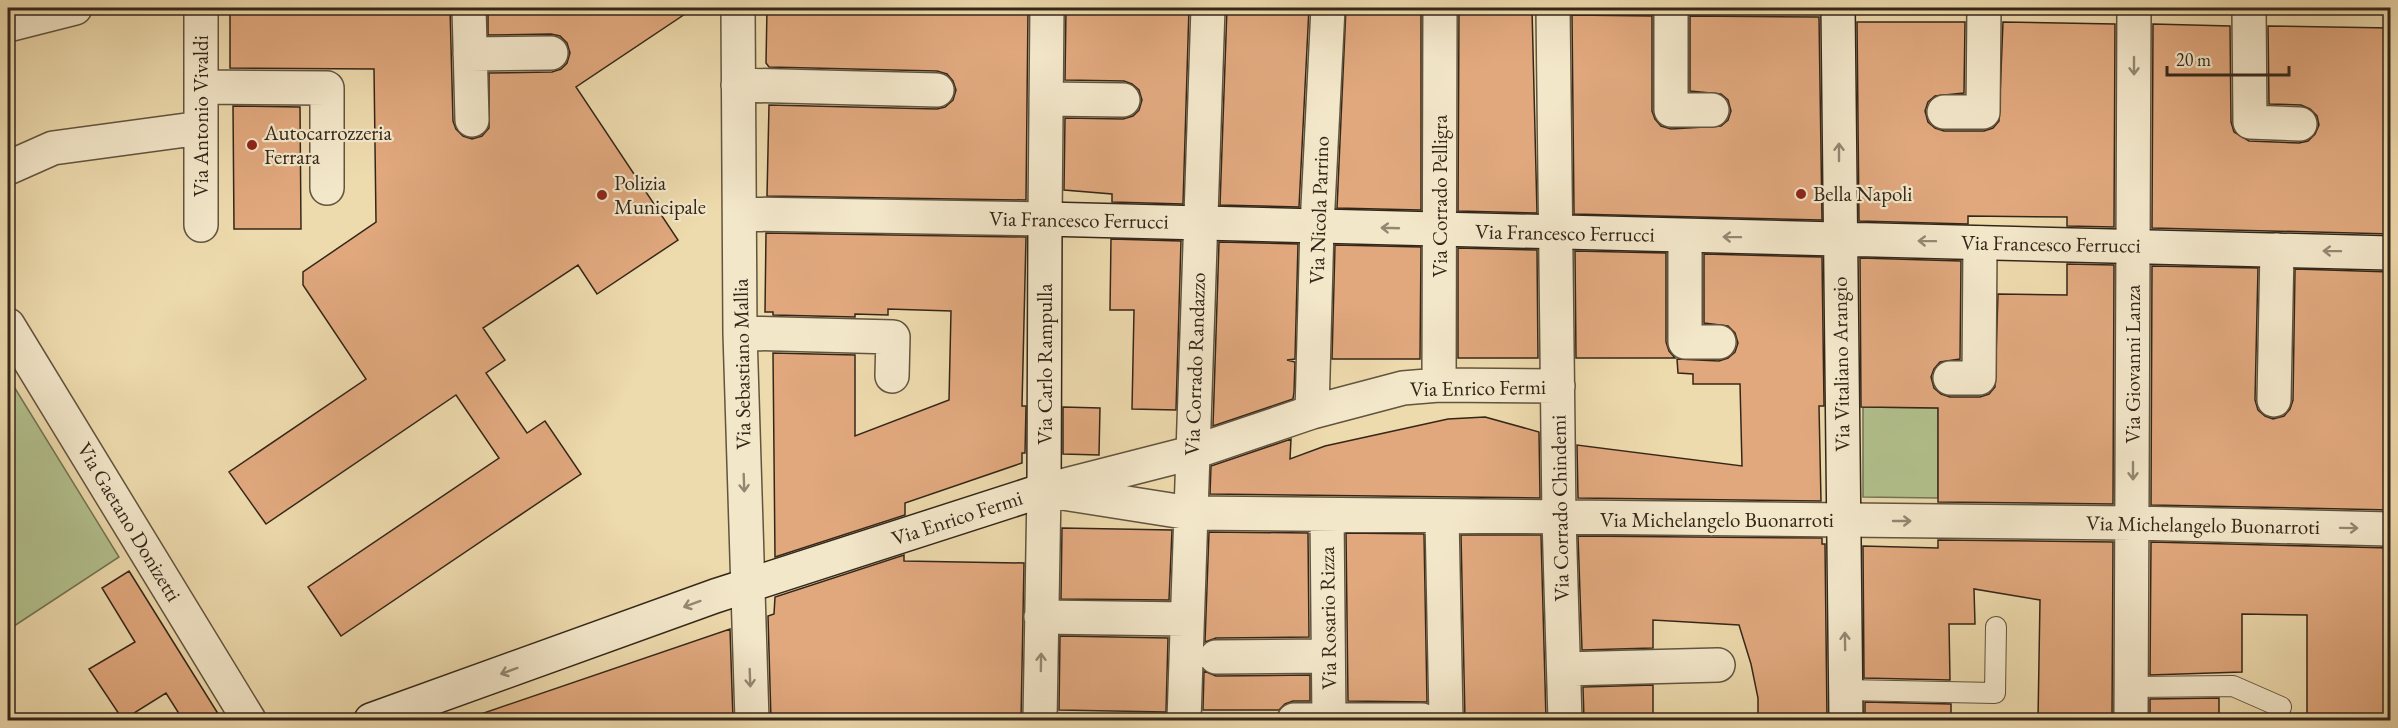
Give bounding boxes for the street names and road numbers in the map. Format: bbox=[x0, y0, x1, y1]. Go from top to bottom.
street label: Via Antonio Vivaldi bbox=[187, 35, 214, 197]
street label: Via Corrado Pelligra bbox=[1426, 114, 1453, 277]
street label: Via Nicola Parrino bbox=[1302, 135, 1335, 285]
street label: Via Francesco Ferrucci bbox=[989, 204, 1169, 235]
street label: Via Francesco Ferrucci bbox=[1475, 217, 1655, 248]
street label: Via Francesco Ferrucci bbox=[1961, 228, 2141, 259]
street label: Via Corrado Randazzo bbox=[1178, 272, 1211, 456]
street label: Via Vitaliano Arangio bbox=[1825, 276, 1856, 452]
street label: Via Sebastiano Mallia bbox=[726, 278, 756, 450]
street label: Via Carlo Rampulla bbox=[1031, 283, 1058, 445]
street label: Via Giovanni Lanza bbox=[2119, 284, 2146, 443]
street label: Via Enrico Fermi bbox=[1410, 373, 1546, 402]
street label: Via Corrado Chindemi bbox=[1544, 414, 1575, 602]
street label: Via Gaetano Donizetti bbox=[71, 437, 188, 606]
street label: Via Enrico Fermi bbox=[888, 484, 1026, 551]
street label: Via Michelangelo Buonarroti bbox=[1600, 506, 1834, 533]
street label: Via Michelangelo Buonarroti bbox=[2086, 509, 2320, 540]
street label: Via Rosario Rizza bbox=[1313, 546, 1342, 690]

